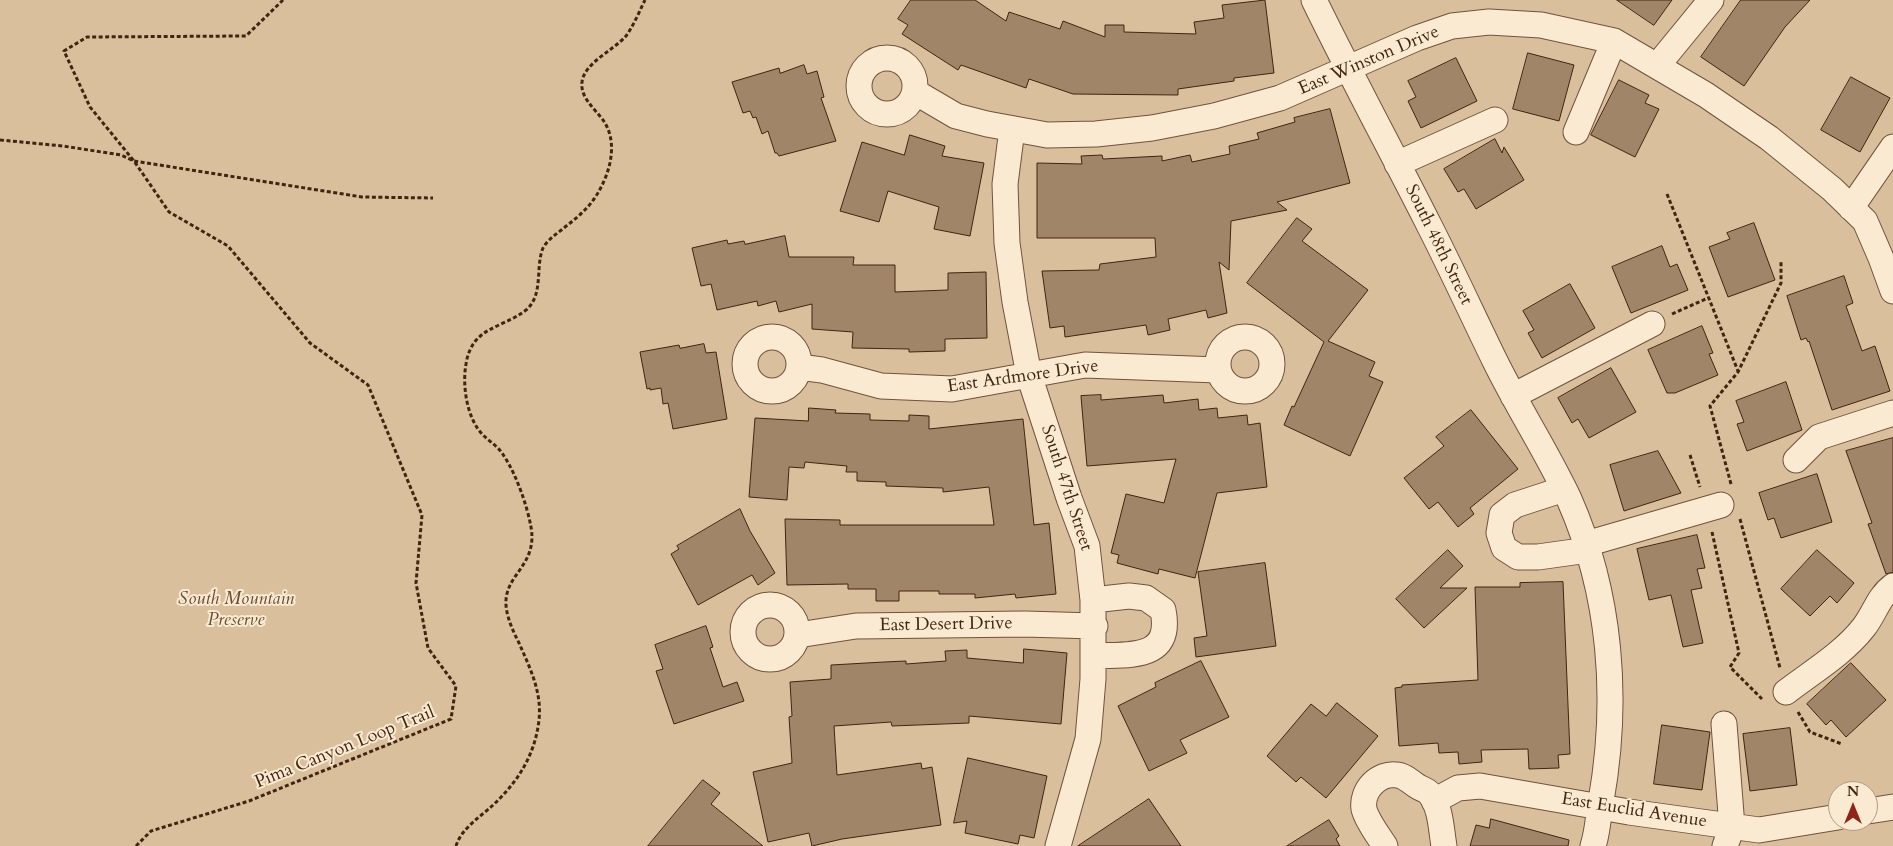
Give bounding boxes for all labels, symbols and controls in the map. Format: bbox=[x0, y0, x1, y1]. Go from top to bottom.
street label: East Winston Drive bbox=[1295, 22, 1443, 100]
street label: South 48th Street bbox=[1400, 181, 1476, 309]
street label: East Ardmore Drive bbox=[946, 356, 1100, 398]
street label: South 47th Street bbox=[1035, 422, 1097, 554]
park label: South Mountain Preserve bbox=[178, 589, 294, 632]
street label: East Desert Drive bbox=[879, 613, 1013, 637]
street label: Pima Canyon Loop Trail bbox=[252, 702, 438, 794]
north arrow bbox=[1828, 781, 1878, 831]
text: N bbox=[1847, 782, 1859, 801]
street label: East Euclid Avenue bbox=[1560, 789, 1708, 833]

